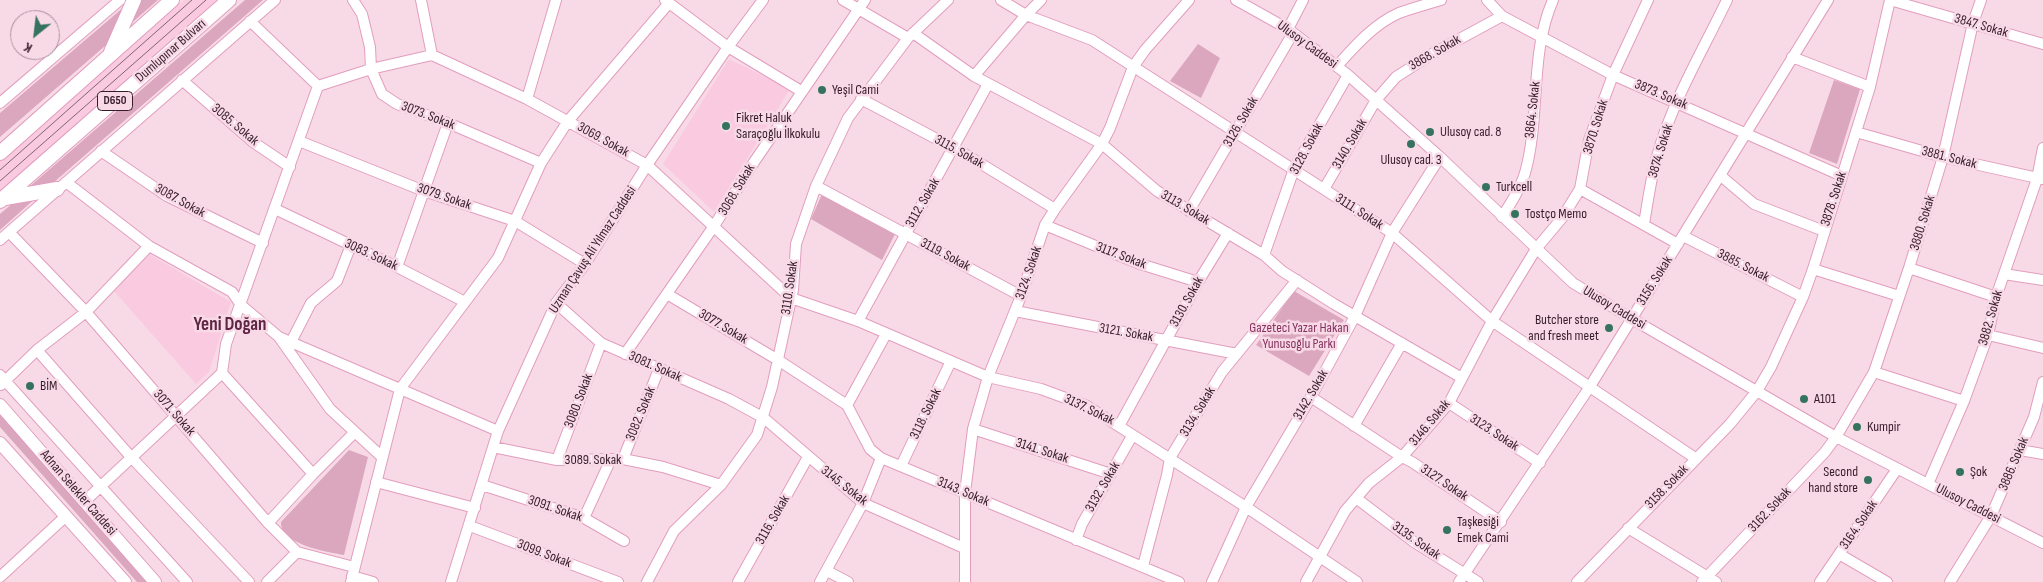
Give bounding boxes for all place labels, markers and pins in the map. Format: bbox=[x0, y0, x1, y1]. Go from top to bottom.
place label: Yeşil Cami bbox=[832, 82, 879, 98]
marker: Yeşil Cami bbox=[816, 84, 828, 96]
place label: Fikret Haluk Saraçoğlu İlkokulu bbox=[736, 110, 820, 142]
marker: Fikret Haluk Saraçoğlu İlkokulu bbox=[720, 120, 732, 132]
place label: Ulusoy cad. 8 bbox=[1440, 124, 1501, 140]
marker: Ulusoy cad. 8 bbox=[1424, 126, 1436, 138]
marker: Ulusoy cad. 3 bbox=[1405, 138, 1417, 150]
place label: Ulusoy cad. 3 bbox=[1380, 152, 1442, 168]
place label: Turkcell bbox=[1496, 179, 1532, 195]
marker: Turkcell bbox=[1480, 181, 1492, 193]
place label: Tostço Memo bbox=[1525, 206, 1587, 222]
marker: Tostço Memo bbox=[1509, 208, 1521, 220]
place label: Butcher store and fresh meet bbox=[1528, 312, 1599, 344]
marker: Butcher store and fresh meet bbox=[1603, 322, 1615, 334]
place label: BİM bbox=[40, 378, 57, 394]
marker: BİM bbox=[24, 380, 36, 392]
place label: A101 bbox=[1814, 391, 1836, 407]
marker: A101 bbox=[1798, 393, 1810, 405]
place label: Kumpir bbox=[1867, 419, 1900, 435]
marker: Kumpir bbox=[1851, 421, 1863, 433]
place label: Second hand store bbox=[1808, 464, 1858, 497]
place label: Şok bbox=[1970, 464, 1987, 480]
marker: Şok bbox=[1954, 466, 1966, 478]
marker: Second hand store bbox=[1862, 474, 1874, 486]
place label: Taşkesiği Emek Cami bbox=[1457, 514, 1508, 546]
marker: Taşkesiği Emek Cami bbox=[1441, 524, 1453, 536]

